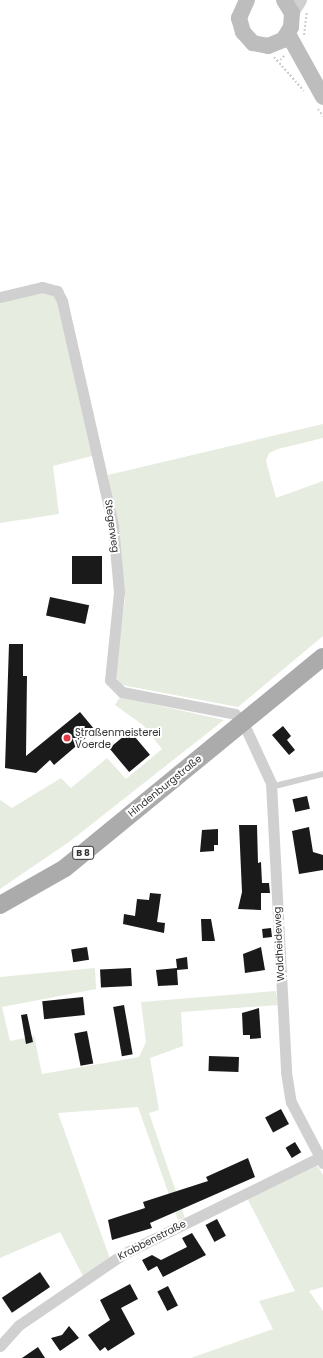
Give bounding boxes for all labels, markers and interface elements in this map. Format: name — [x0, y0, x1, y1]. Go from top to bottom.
street label: Stegerweg — [102, 499, 122, 553]
place label: Straßenmeisterei Voerde — [75, 726, 161, 750]
marker: Straßenmeisterei Voerde — [62, 733, 72, 743]
street label: Hindenburgstraße — [126, 753, 204, 819]
road number: B 8 — [72, 846, 94, 860]
street label: Waldheideweg — [271, 906, 287, 982]
street label: Krabbenstraße — [116, 1218, 188, 1262]

